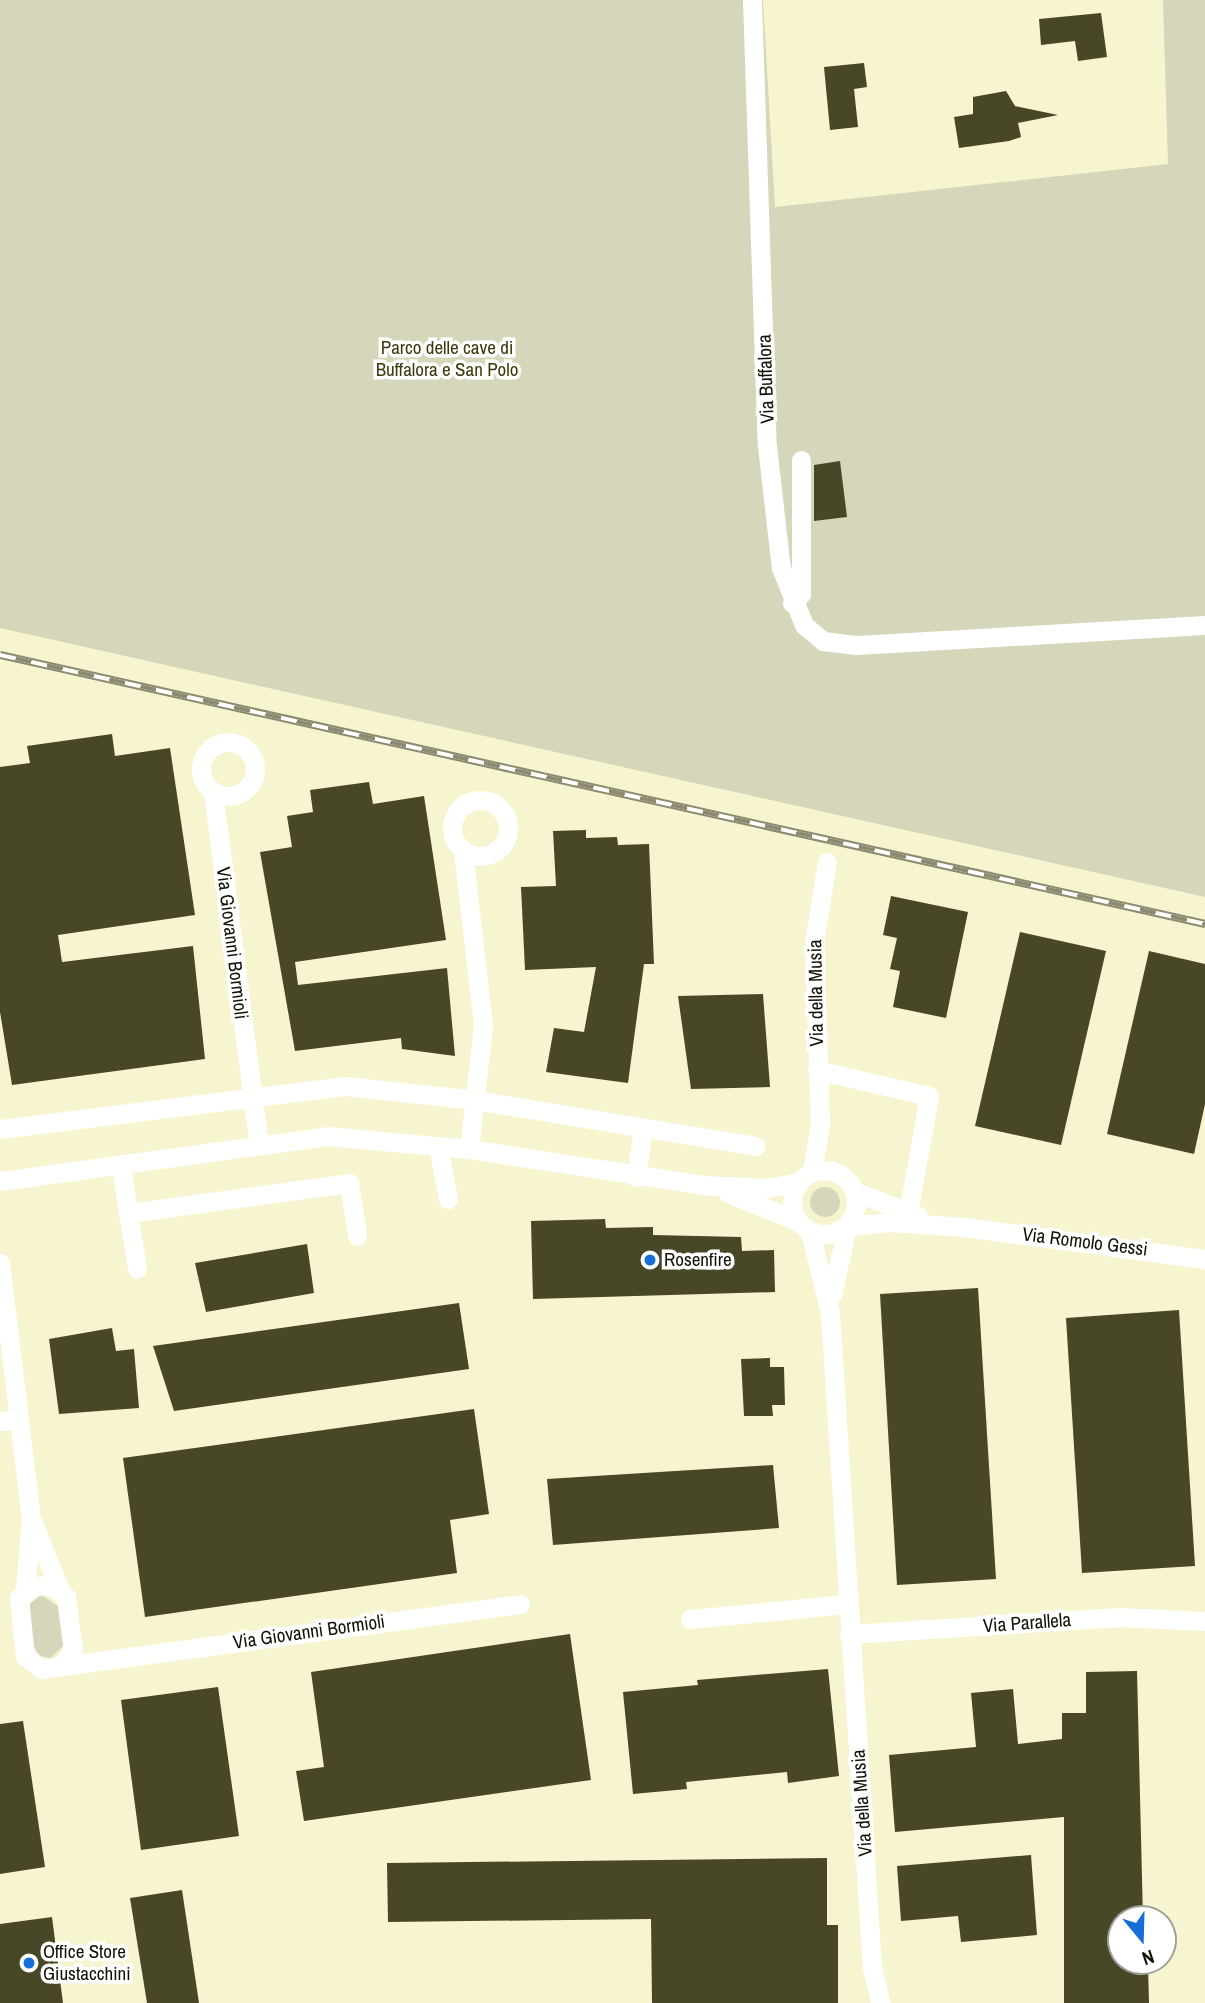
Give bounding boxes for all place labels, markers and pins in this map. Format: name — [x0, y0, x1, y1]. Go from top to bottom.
place label: Rosenfire — [664, 1249, 732, 1271]
marker: Rosenfire — [642, 1252, 658, 1268]
place label: Office Store Giustacchini — [43, 1941, 130, 1985]
marker: Office Store Giustacchini — [21, 1955, 37, 1971]

